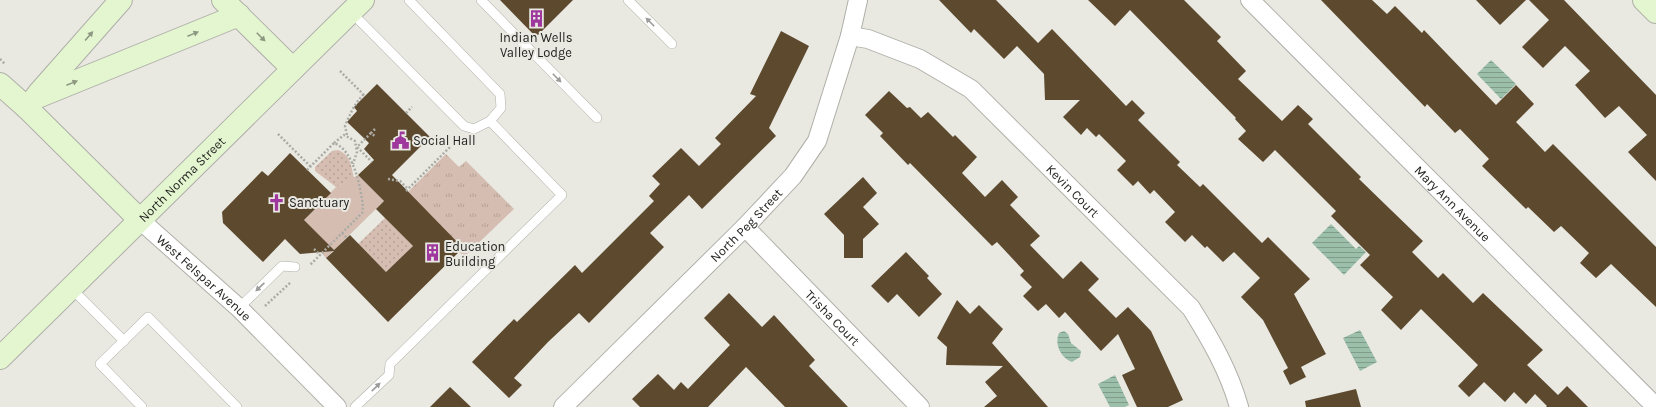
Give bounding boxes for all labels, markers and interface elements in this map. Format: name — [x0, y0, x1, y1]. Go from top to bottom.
building icon: Indian Wells Valley Lodge — [526, 8, 546, 28]
one-way arrow — [645, 17, 655, 27]
one-way arrow — [85, 30, 94, 41]
place label: Indian Wells Valley Lodge — [499, 30, 573, 60]
one-way arrow — [188, 31, 199, 37]
one-way arrow — [256, 32, 266, 42]
one-way arrow — [552, 73, 562, 83]
one-way arrow — [67, 79, 79, 85]
public building icon: Social Hall — [390, 130, 410, 150]
street label: North Norma Street — [135, 133, 228, 225]
place label: Social Hall — [413, 133, 476, 148]
street label: Kevin Court — [1043, 161, 1103, 220]
street label: Mary Ann Avenue — [1412, 162, 1494, 245]
street label: North Peg Street — [707, 185, 785, 265]
church icon: Sanctuary — [266, 192, 286, 212]
place label: Sanctuary — [289, 195, 349, 210]
street label: West Felspar Avenue — [154, 231, 255, 324]
place label: Education Building — [445, 239, 505, 269]
building icon: Education Building — [422, 243, 442, 263]
one-way arrow — [255, 282, 265, 292]
street label: Trisha Court — [802, 286, 863, 348]
one-way arrow — [371, 382, 381, 392]

